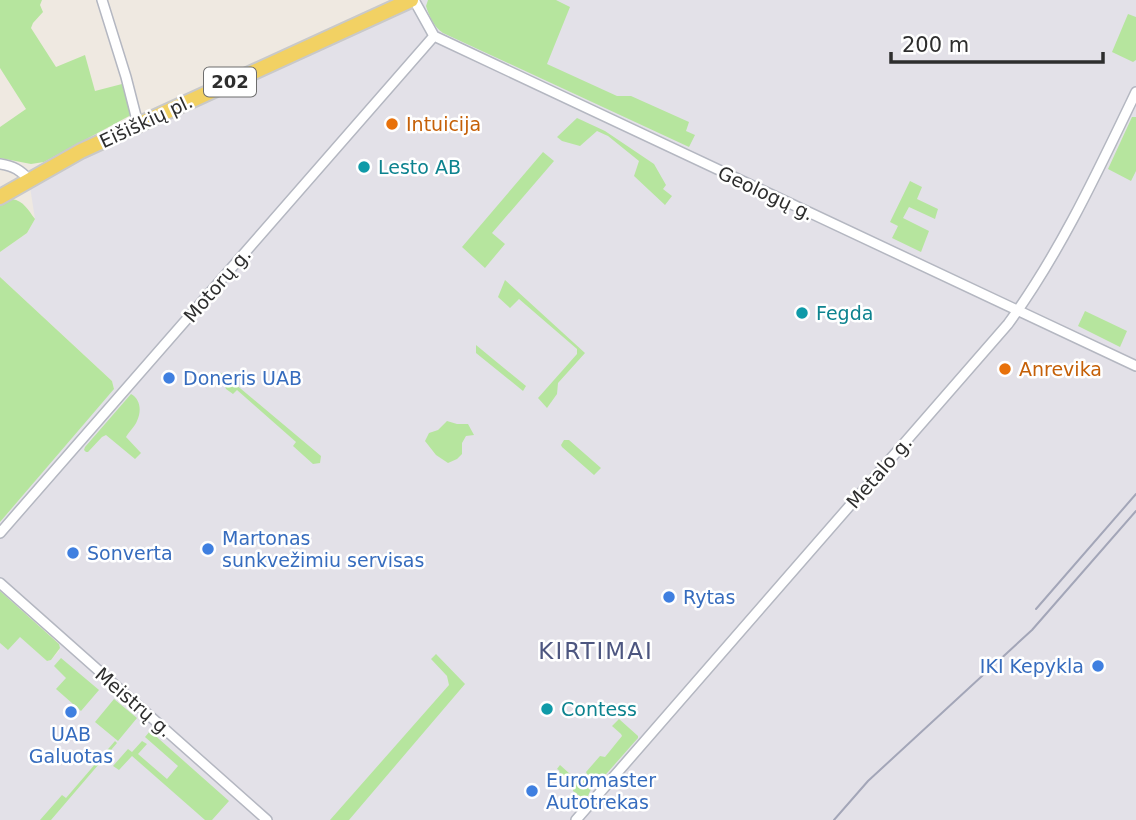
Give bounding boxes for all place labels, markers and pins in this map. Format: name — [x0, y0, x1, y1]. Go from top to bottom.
place label: Intuicija — [406, 113, 481, 135]
marker: Intuicija — [384, 116, 400, 132]
place label: Lesto AB — [378, 156, 461, 178]
marker: Lesto AB — [356, 159, 372, 175]
place label: Fegda — [816, 302, 873, 324]
marker: Fegda — [794, 305, 810, 321]
place label: Anrevika — [1019, 358, 1102, 380]
marker: Anrevika — [997, 361, 1013, 377]
place label: Doneris UAB — [183, 367, 302, 389]
marker: Doneris UAB — [161, 370, 177, 386]
place label: Martonas sunkvežimiu servisas — [222, 527, 424, 571]
marker: Martonas sunkvežimiu servisas — [200, 541, 216, 557]
place label: Sonverta — [87, 542, 173, 564]
marker: Sonverta — [65, 545, 81, 561]
place label: Rytas — [683, 586, 735, 608]
marker: Rytas — [661, 589, 677, 605]
place label: IKI Kepykla — [980, 655, 1084, 677]
marker: IKI Kepykla — [1090, 658, 1106, 674]
place label: Contess — [561, 698, 637, 720]
marker: Contess — [539, 701, 555, 717]
marker: UAB Galuotas — [63, 704, 79, 720]
place label: UAB Galuotas — [29, 723, 113, 767]
place label: Euromaster Autotrekas — [546, 769, 656, 813]
marker: Euromaster Autotrekas — [524, 783, 540, 799]

